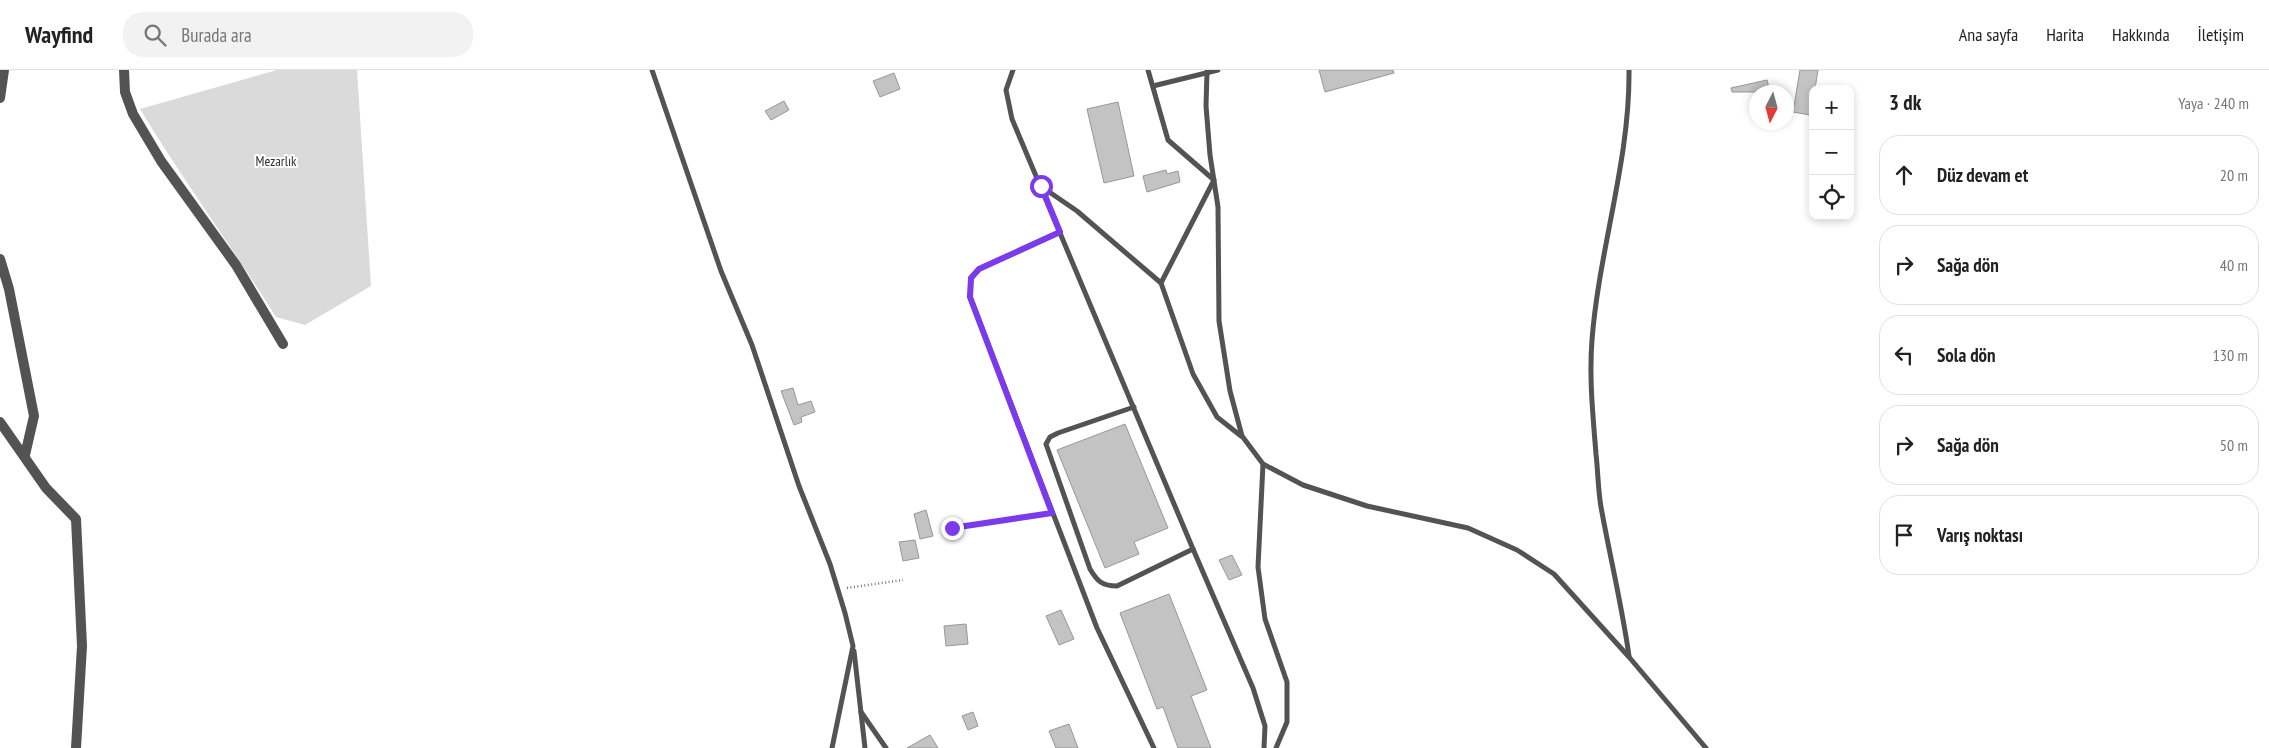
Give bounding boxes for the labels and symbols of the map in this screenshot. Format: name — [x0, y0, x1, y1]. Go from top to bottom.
north arrow — [1749, 85, 1794, 130]
park label: Mezarlık — [256, 152, 297, 170]
route start — [1030, 175, 1053, 198]
route end — [941, 517, 964, 540]

